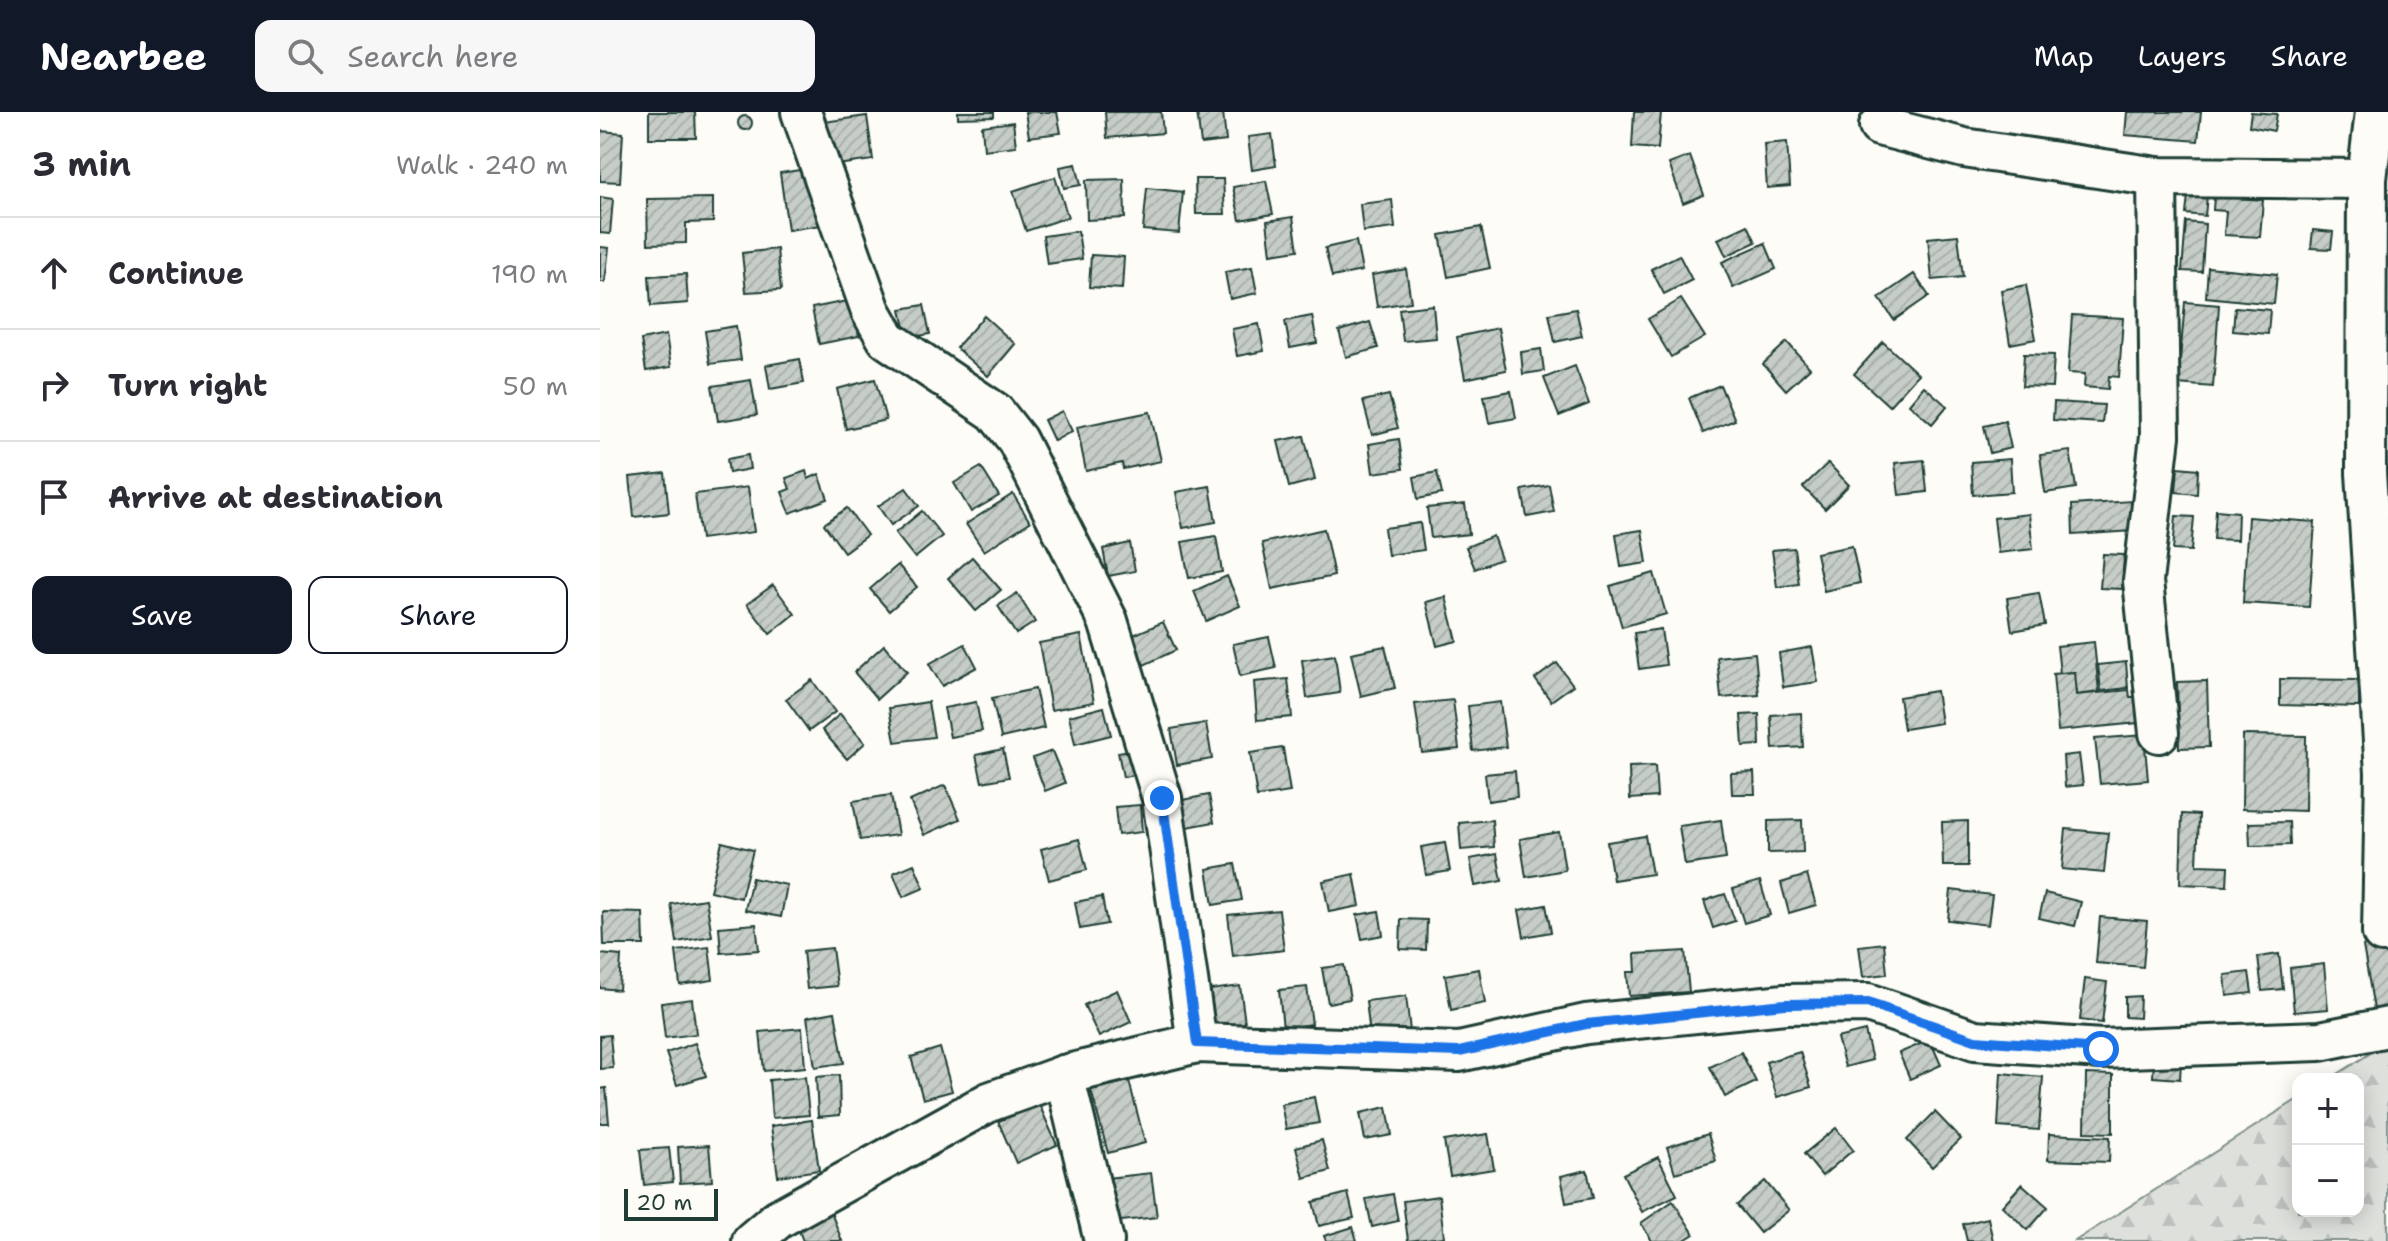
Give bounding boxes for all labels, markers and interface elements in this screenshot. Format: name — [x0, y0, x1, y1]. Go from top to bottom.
search box — [255, 20, 815, 92]
text: Nearbee — [40, 31, 207, 82]
icon: search — [283, 34, 327, 78]
text: Search here — [347, 36, 519, 77]
text: Map — [2034, 37, 2094, 75]
text: Layers — [2138, 37, 2227, 75]
text: Share — [2271, 37, 2348, 75]
text: 3 min — [32, 141, 131, 187]
text: Walk · 240 m — [396, 147, 568, 182]
icon: ahead — [32, 251, 76, 295]
text: Continue — [108, 253, 244, 294]
text: 190 m — [491, 256, 568, 291]
icon: right — [32, 363, 76, 407]
text: Turn right — [108, 365, 267, 406]
text: 50 m — [503, 368, 568, 403]
icon: arrive — [32, 475, 76, 519]
text: Arrive at destination — [108, 477, 443, 518]
button: Save — [32, 576, 292, 654]
button: Share — [308, 576, 568, 654]
route end — [1144, 780, 1180, 816]
route start — [2083, 1031, 2119, 1067]
map controls — [2292, 1073, 2364, 1217]
button: + — [2292, 1073, 2364, 1145]
button: − — [2292, 1145, 2364, 1217]
scale bar — [624, 1185, 718, 1221]
text: 20 m — [636, 1188, 693, 1217]

